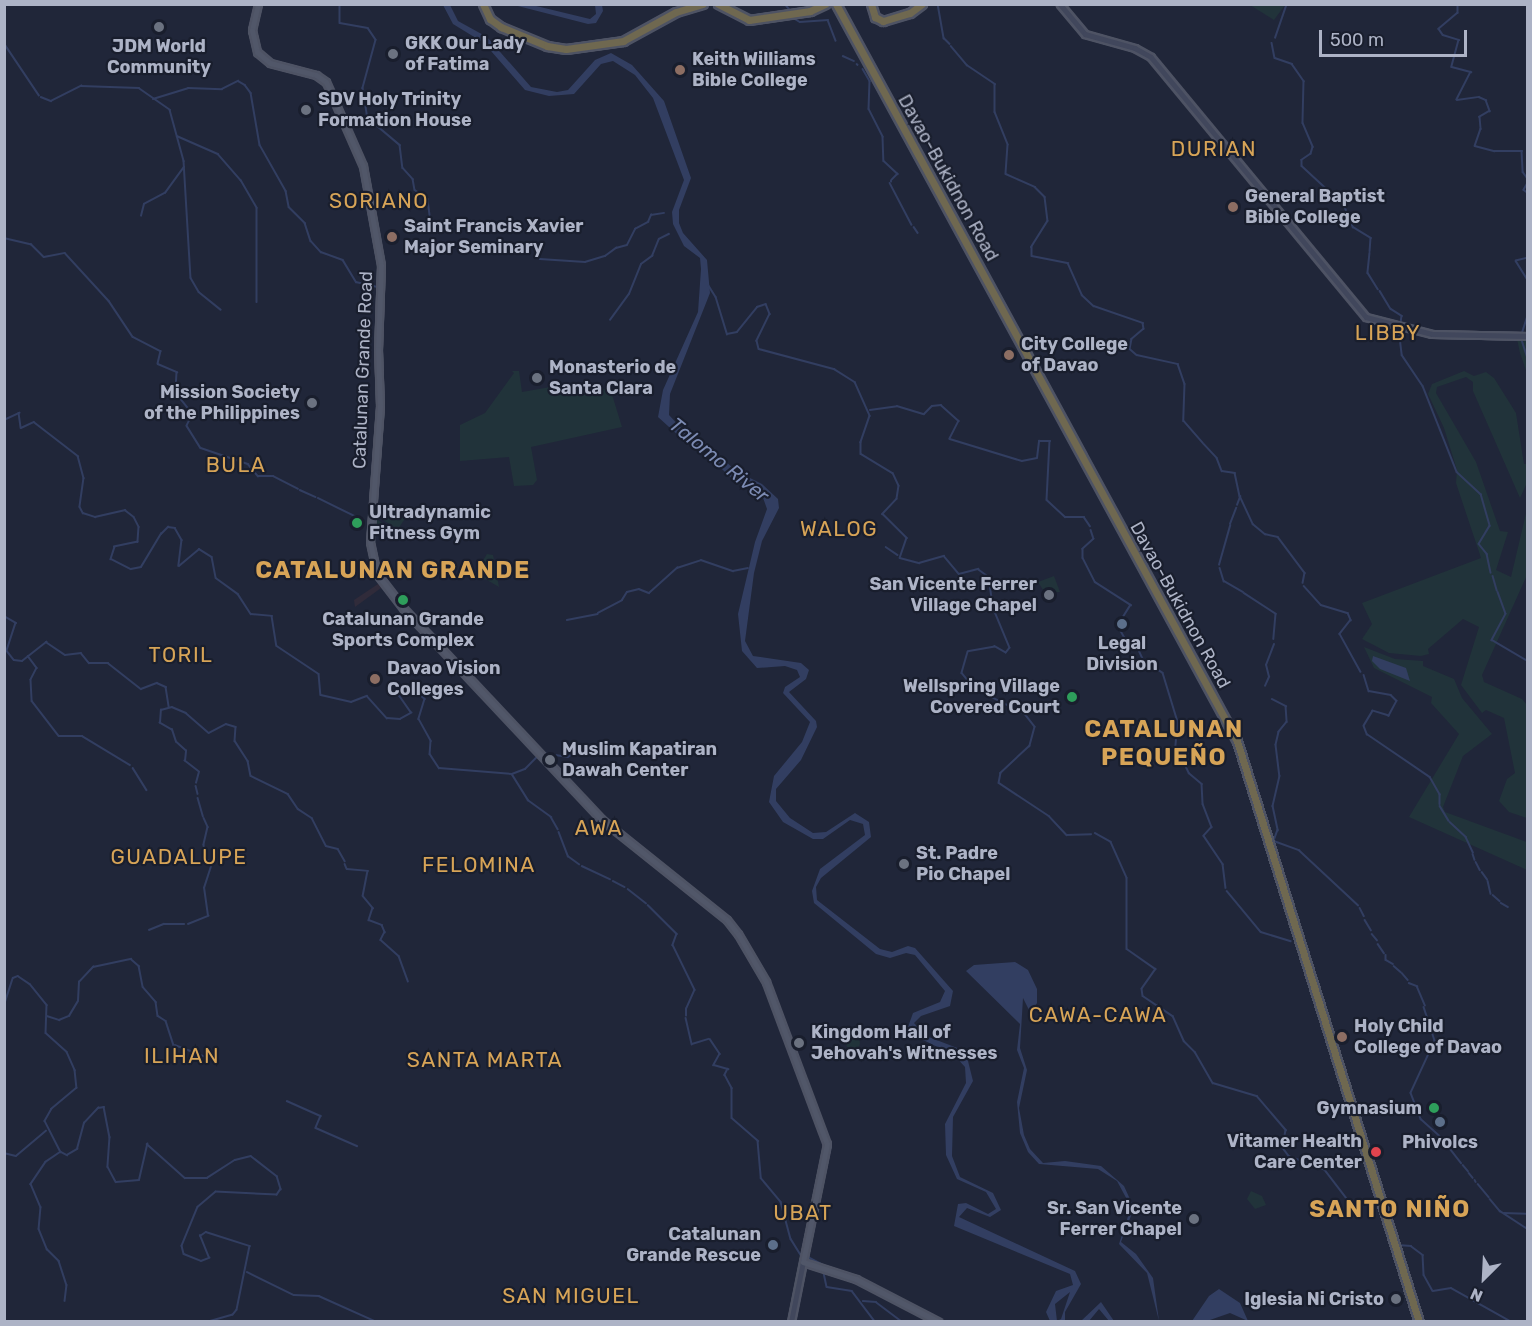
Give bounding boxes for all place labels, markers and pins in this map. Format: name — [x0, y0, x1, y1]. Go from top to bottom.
marker: JDM World Community — [152, 20, 166, 34]
place label: GKK Our Lady of Fatima — [405, 33, 525, 76]
place label: JDM World Community — [107, 36, 211, 78]
marker: GKK Our Lady of Fatima — [386, 47, 400, 61]
place label: Keith Williams Bible College — [692, 49, 816, 92]
marker: Keith Williams Bible College — [673, 63, 687, 77]
place label: SDV Holy Trinity Formation House — [318, 89, 472, 132]
marker: SDV Holy Trinity Formation House — [299, 103, 313, 117]
place label: General Baptist Bible College — [1245, 186, 1385, 228]
marker: General Baptist Bible College — [1226, 200, 1240, 214]
place label: Saint Francis Xavier Major Seminary — [404, 216, 584, 258]
marker: Saint Francis Xavier Major Seminary — [385, 230, 399, 244]
place label: City College of Davao — [1021, 334, 1128, 376]
marker: City College of Davao — [1002, 348, 1016, 362]
place label: Monasterio de Santa Clara — [549, 357, 676, 400]
marker: Monasterio de Santa Clara — [530, 371, 544, 385]
place label: Mission Society of the Philippines — [143, 382, 300, 424]
marker: Mission Society of the Philippines — [305, 396, 319, 410]
place label: Ultradynamic Fitness Gym — [369, 502, 491, 544]
marker: Ultradynamic Fitness Gym — [350, 516, 364, 530]
place label: San Vicente Ferrer Village Chapel — [869, 574, 1037, 616]
marker: San Vicente Ferrer Village Chapel — [1042, 588, 1056, 602]
marker: Catalunan Grande Sports Complex — [396, 593, 410, 607]
place label: Catalunan Grande Sports Complex — [322, 609, 484, 652]
marker: Legal Division — [1115, 617, 1129, 631]
place label: Legal Division — [1086, 633, 1158, 676]
place label: Davao Vision Colleges — [387, 658, 501, 700]
marker: Davao Vision Colleges — [368, 672, 382, 686]
place label: Wellspring Village Covered Court — [902, 676, 1060, 718]
marker: Wellspring Village Covered Court — [1065, 690, 1079, 704]
place label: Muslim Kapatiran Dawah Center — [562, 739, 717, 782]
marker: Muslim Kapatiran Dawah Center — [543, 753, 557, 767]
place label: St. Padre Pio Chapel — [916, 843, 1010, 886]
marker: St. Padre Pio Chapel — [897, 857, 911, 871]
place label: Holy Child College of Davao — [1354, 1016, 1502, 1058]
place label: Kingdom Hall of Jehovah's Witnesses — [811, 1022, 997, 1064]
marker: Holy Child College of Davao — [1335, 1030, 1349, 1044]
marker: Kingdom Hall of Jehovah's Witnesses — [792, 1036, 806, 1050]
place label: Gymnasium — [1316, 1097, 1422, 1119]
marker: Gymnasium — [1427, 1101, 1441, 1115]
marker: Phivolcs — [1433, 1115, 1447, 1129]
place label: Vitamer Health Care Center — [1226, 1131, 1362, 1174]
place label: Phivolcs — [1402, 1131, 1478, 1153]
marker: Vitamer Health Care Center — [1367, 1143, 1385, 1161]
place label: Sr. San Vicente Ferrer Chapel — [1047, 1198, 1182, 1240]
marker: Sr. San Vicente Ferrer Chapel — [1187, 1212, 1201, 1226]
place label: Catalunan Grande Rescue — [626, 1224, 761, 1266]
marker: Catalunan Grande Rescue — [766, 1238, 780, 1252]
place label: Iglesia Ni Cristo — [1244, 1288, 1384, 1310]
marker: Iglesia Ni Cristo — [1389, 1292, 1403, 1306]

